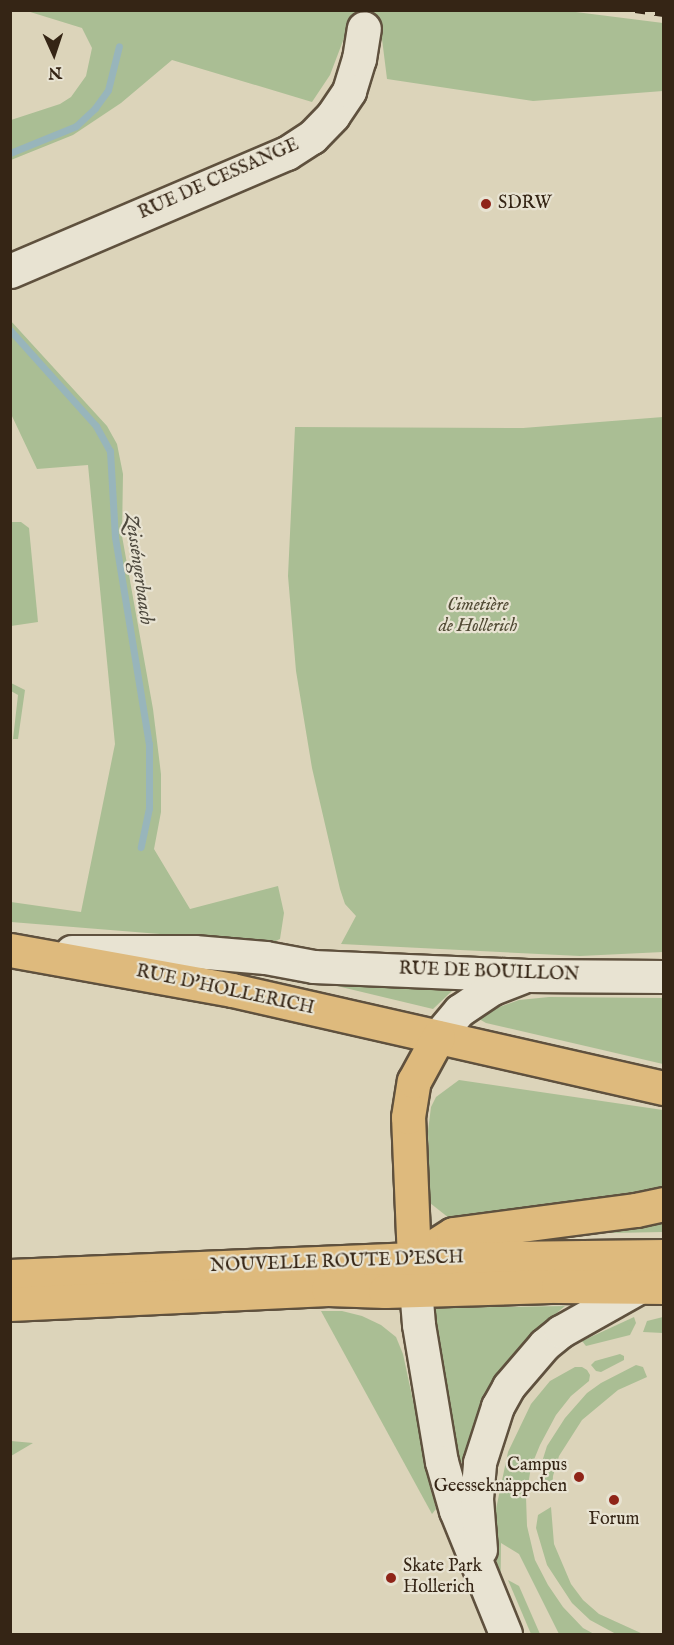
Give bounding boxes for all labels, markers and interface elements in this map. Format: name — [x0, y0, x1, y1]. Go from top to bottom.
north arrow — [24, 24, 84, 84]
text: N — [48, 62, 62, 82]
street label: RUE DE CESSANGE — [135, 135, 303, 225]
place label: SDRW — [498, 193, 552, 215]
marker: SDRW — [479, 197, 493, 211]
water label: Zeisséngerbaach — [119, 512, 159, 626]
park label: Cimetière de Hollerich — [439, 596, 517, 638]
street label: RUE DE BOUILLON — [398, 959, 580, 987]
street label: RUE D'HOLLERICH — [134, 962, 316, 1020]
street label: NOUVELLE ROUTE D'ESCH — [210, 1248, 464, 1278]
place label: Campus Geesseknäppchen — [434, 1456, 567, 1498]
marker: Campus Geesseknäppchen — [572, 1470, 586, 1484]
marker: Forum — [607, 1493, 621, 1507]
place label: Forum — [589, 1509, 639, 1531]
place label: Skate Park Hollerich — [403, 1557, 482, 1600]
marker: Skate Park Hollerich — [384, 1571, 398, 1585]

